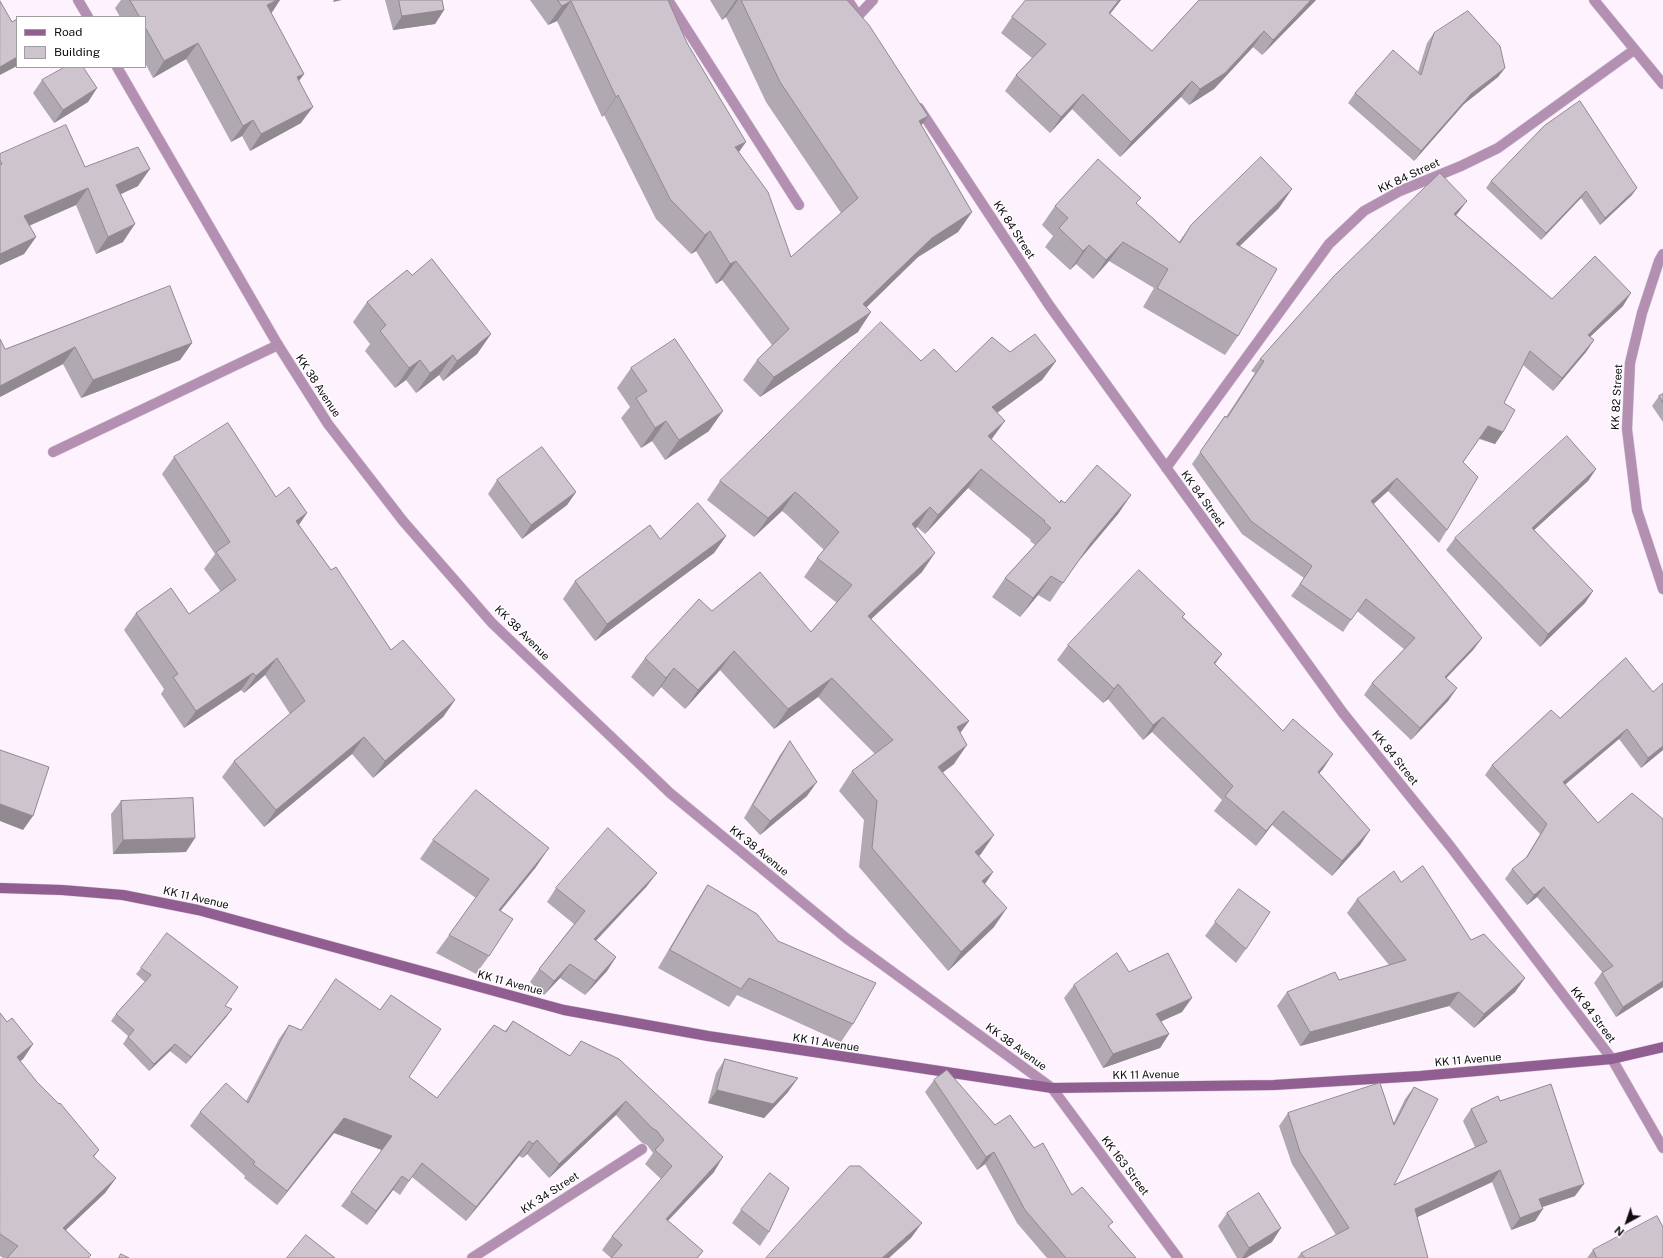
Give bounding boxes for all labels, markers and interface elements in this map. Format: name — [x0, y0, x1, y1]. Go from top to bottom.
legend — [16, 16, 146, 68]
text: Road — [54, 25, 82, 39]
text: Building — [54, 45, 100, 59]
street label: KK 84 Street — [1376, 156, 1442, 196]
street label: KK 84 Street — [990, 199, 1038, 261]
street label: KK 38 Avenue — [293, 352, 343, 420]
street label: KK 82 Street — [1609, 364, 1625, 430]
street label: KK 84 Street — [1178, 468, 1228, 530]
street label: KK 38 Avenue — [492, 603, 552, 663]
street label: KK 84 Street — [1369, 728, 1421, 788]
street label: KK 38 Avenue — [727, 823, 791, 879]
street label: KK 11 Avenue — [162, 884, 230, 912]
street label: KK 11 Avenue — [476, 968, 544, 998]
street label: KK 84 Street — [1568, 984, 1618, 1046]
street label: KK 38 Avenue — [983, 1020, 1049, 1074]
street label: KK 11 Avenue — [792, 1031, 860, 1055]
street label: KK 11 Avenue — [1434, 1051, 1502, 1069]
street label: KK 11 Avenue — [1112, 1068, 1180, 1082]
street label: KK 163 Street — [1098, 1134, 1152, 1198]
street label: KK 34 Street — [519, 1169, 581, 1217]
north arrow — [1607, 1202, 1647, 1242]
text: N — [1612, 1224, 1626, 1239]

